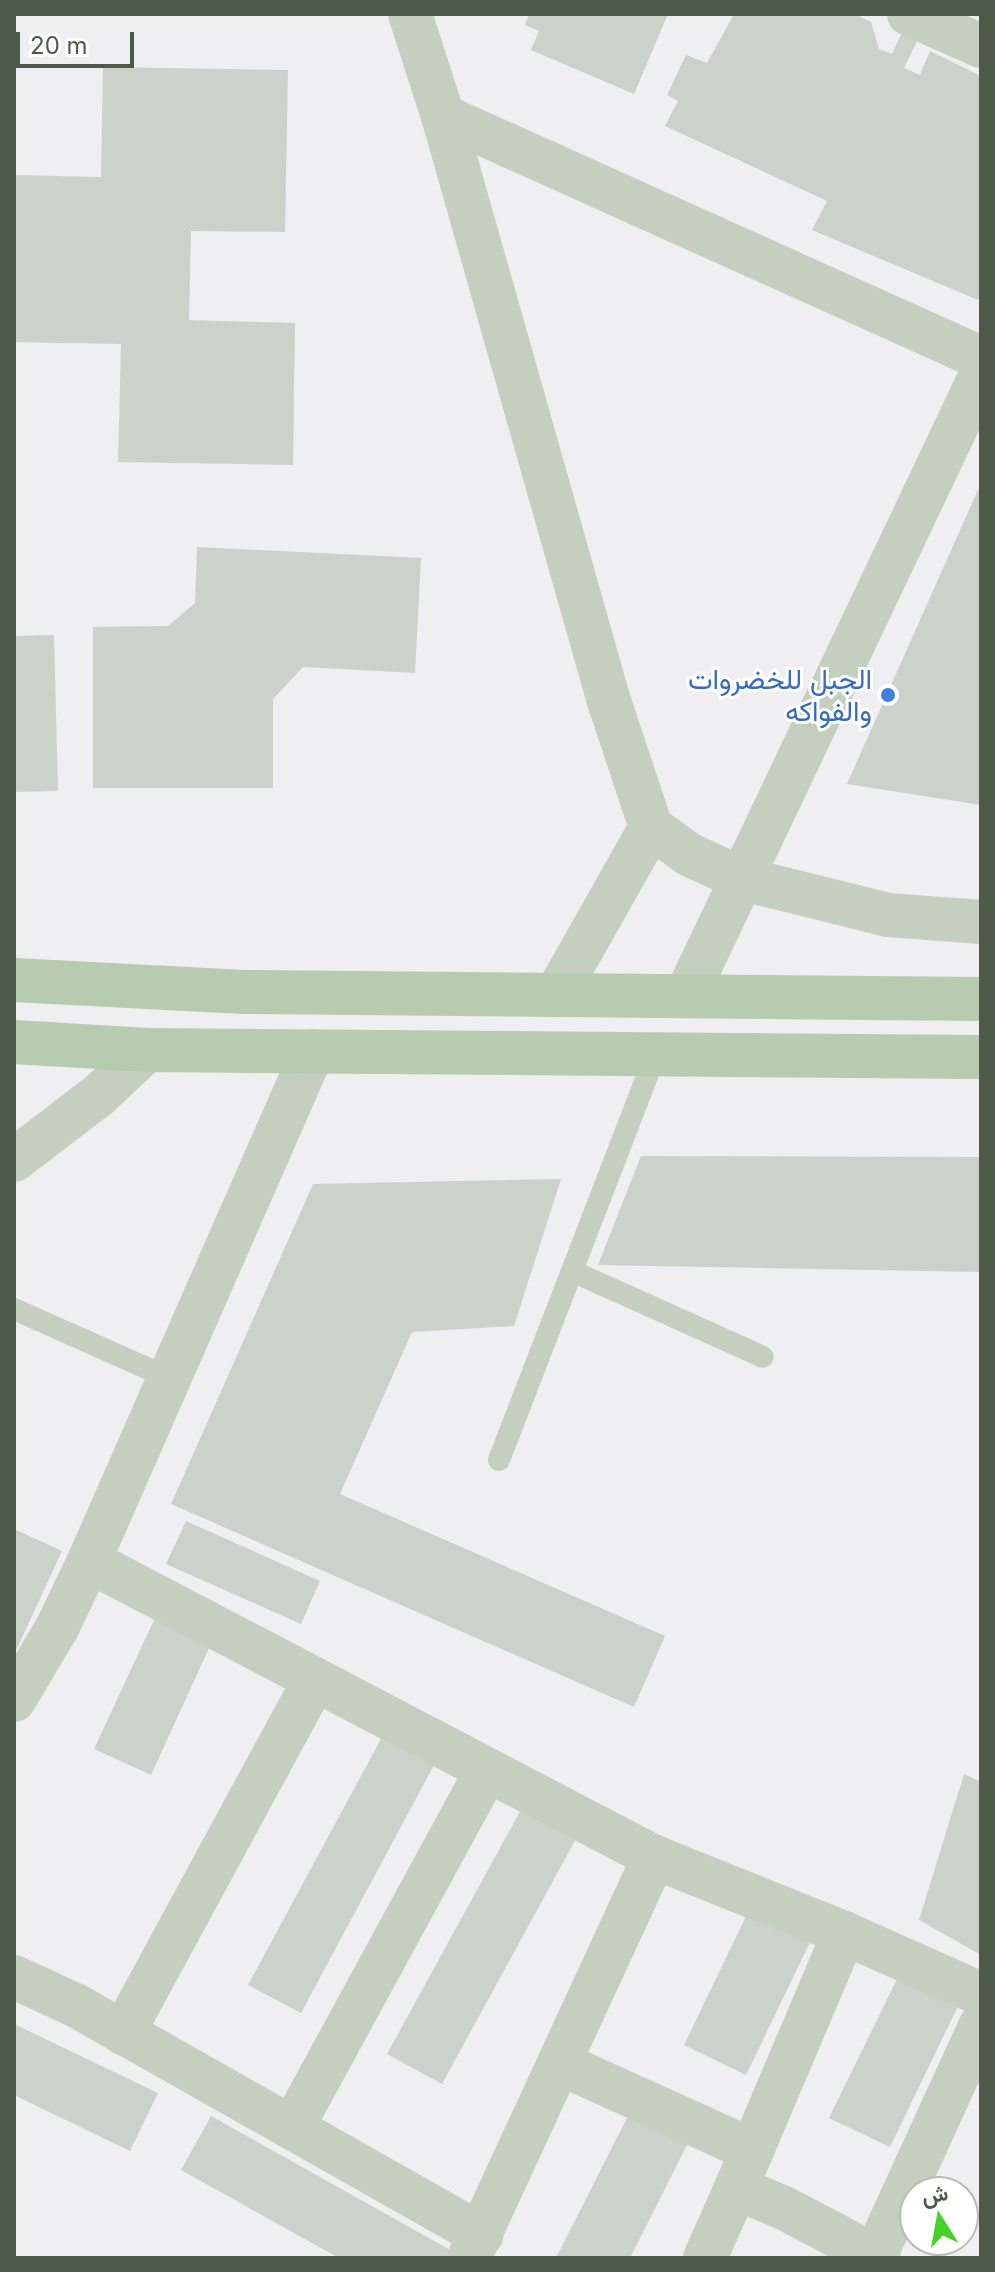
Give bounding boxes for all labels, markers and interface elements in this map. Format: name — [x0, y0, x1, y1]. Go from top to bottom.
scale bar — [20, 16, 138, 66]
text: 20 m — [30, 31, 88, 60]
place label: الجبل للخضروات والفواكه — [688, 662, 872, 728]
marker: الجبل للخضروات والفواكه — [879, 686, 897, 704]
north arrow — [899, 2176, 979, 2256]
text: ش — [919, 2179, 950, 2210]

